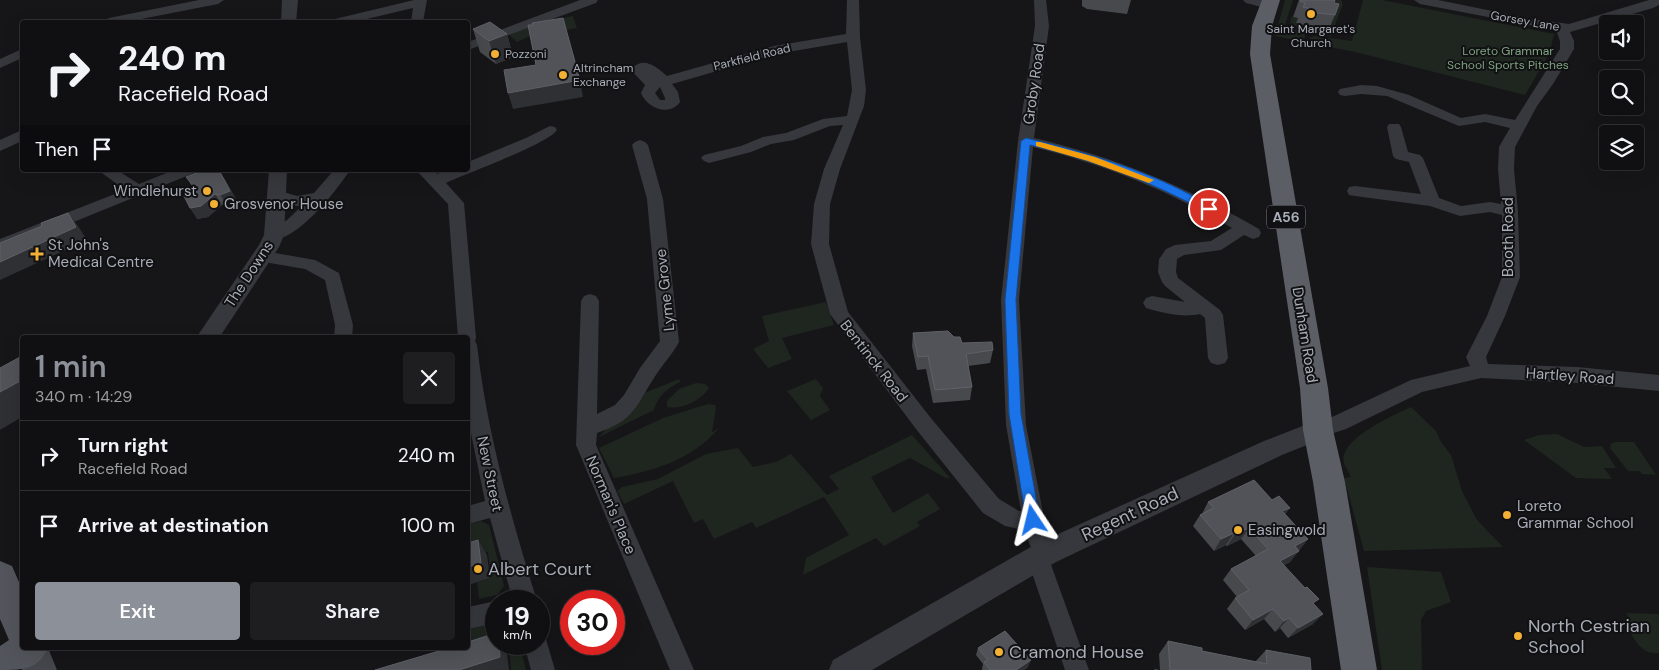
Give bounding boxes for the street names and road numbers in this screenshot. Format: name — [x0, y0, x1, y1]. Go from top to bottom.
street label: Gorsey Lane — [1489, 7, 1561, 35]
street label: Parkfield Road — [712, 40, 792, 74]
street label: Groby Road — [1018, 42, 1050, 126]
street label: Booth Road — [1498, 197, 1518, 277]
road number: A56 — [1267, 206, 1305, 228]
street label: The Downs — [220, 237, 278, 311]
street label: Lyme Grove — [651, 248, 679, 332]
street label: Dunham Road — [1288, 286, 1322, 384]
street label: Bentinck Road — [836, 316, 912, 406]
street label: Hartley Road — [1525, 363, 1615, 389]
street label: New Street — [472, 434, 508, 514]
street label: Norman's Place — [581, 453, 641, 557]
street label: Regent Road — [1078, 481, 1182, 547]

